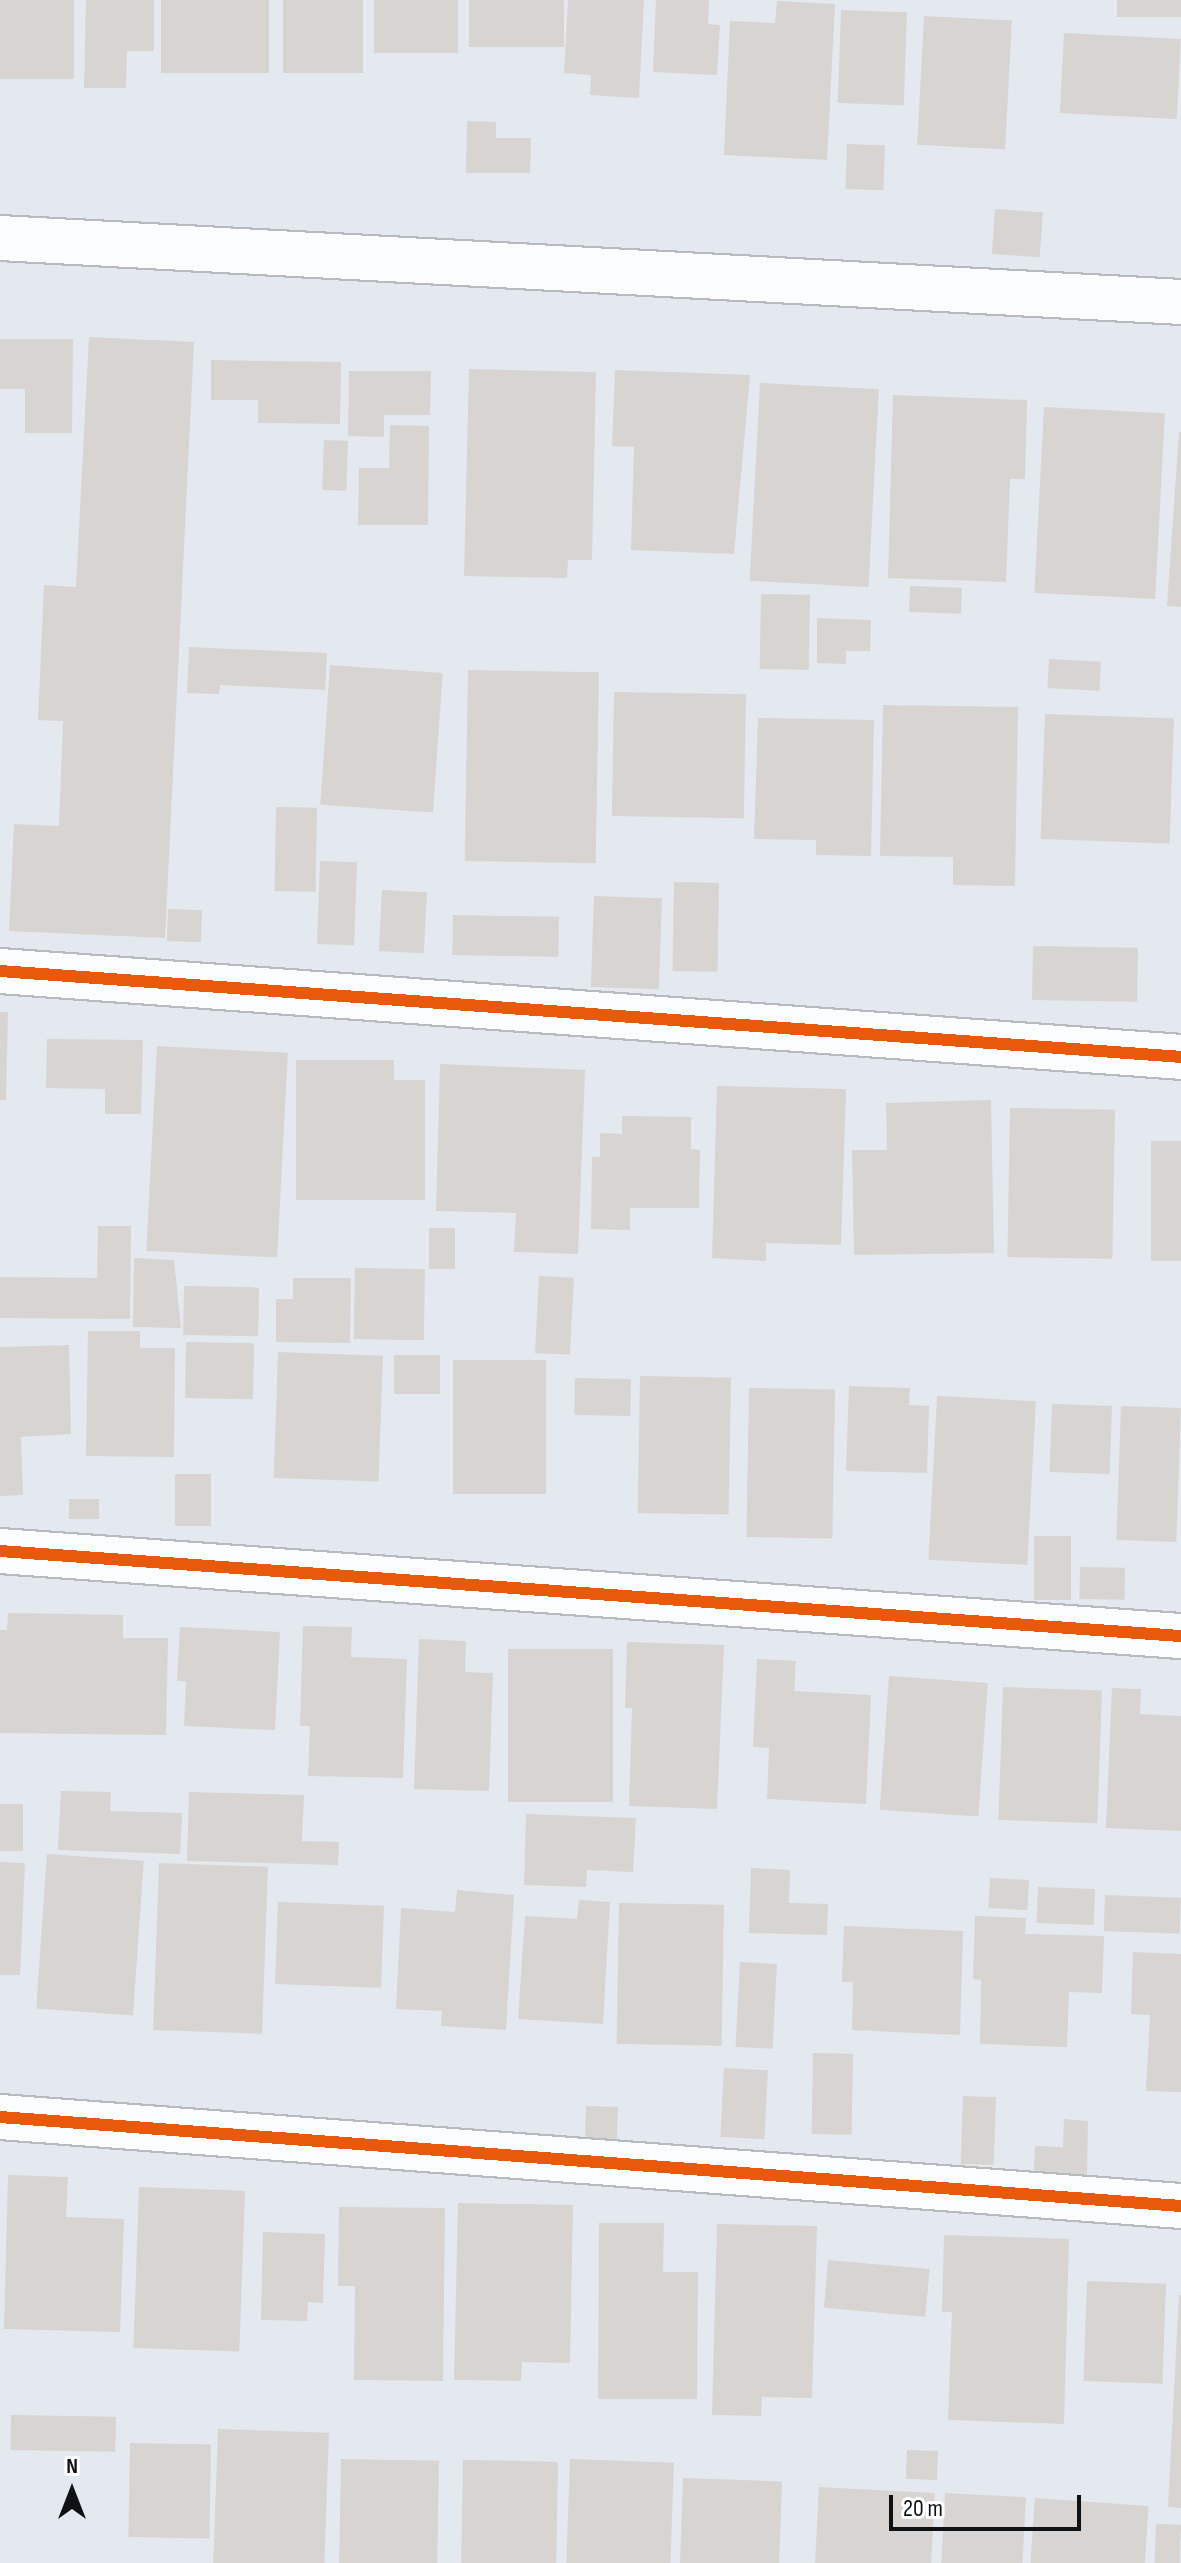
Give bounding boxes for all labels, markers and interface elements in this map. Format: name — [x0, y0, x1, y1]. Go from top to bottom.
north arrow — [32, 2451, 112, 2531]
text: N — [66, 2453, 78, 2480]
scale bar — [893, 2479, 1085, 2529]
text: 20 m — [903, 2494, 943, 2523]

